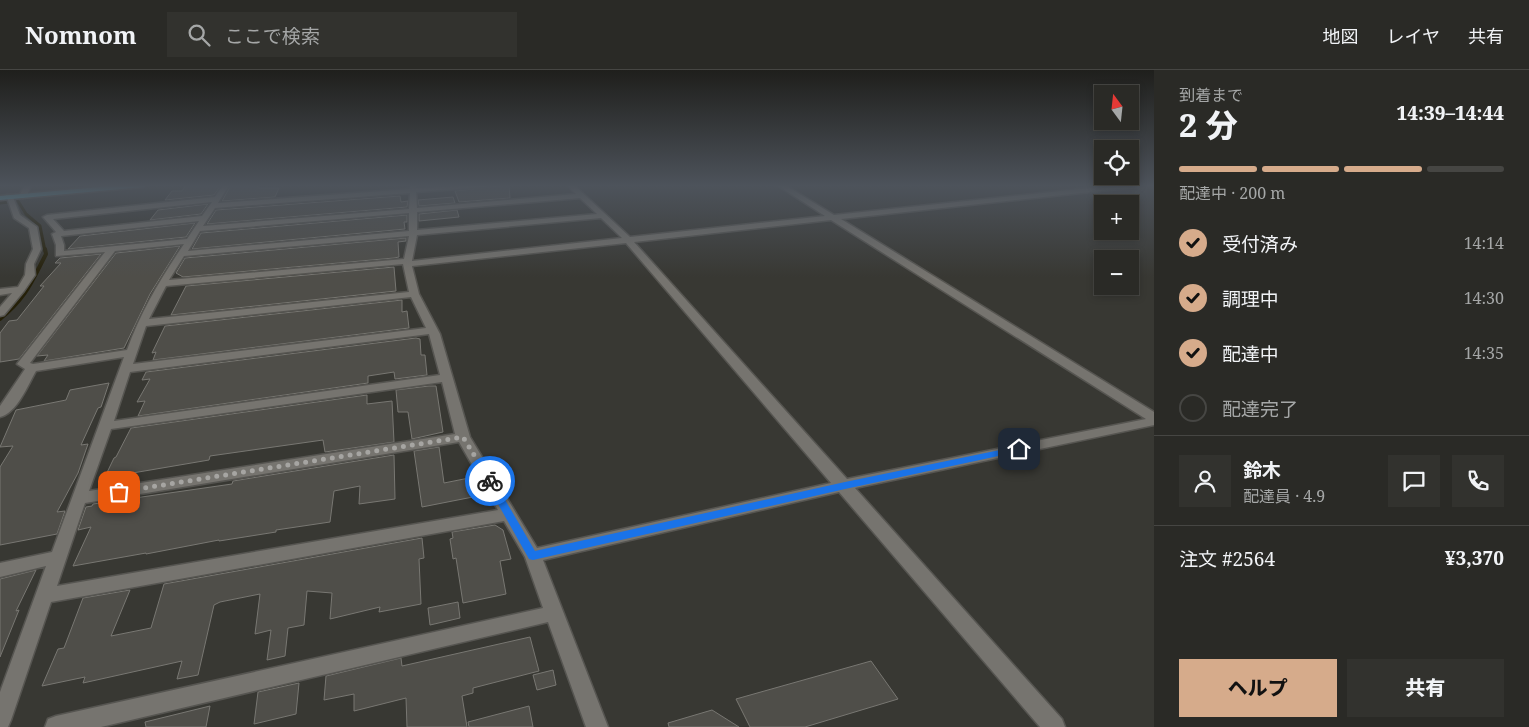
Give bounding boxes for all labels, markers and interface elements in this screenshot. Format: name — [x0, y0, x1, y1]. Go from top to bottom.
search box — [167, 12, 517, 57]
text: Nomnom — [25, 18, 137, 51]
icon: search — [185, 21, 213, 49]
text: ここで検索 — [225, 23, 320, 49]
text: 地図 — [1323, 24, 1359, 48]
text: レイヤ — [1387, 24, 1440, 48]
text: 共有 — [1468, 24, 1504, 48]
text: 到着まで — [1179, 84, 1243, 106]
north arrow — [1094, 85, 1139, 130]
map controls — [1094, 85, 1139, 295]
text: 14:39–14:44 — [1396, 100, 1504, 126]
text: 2 分 — [1179, 103, 1237, 146]
button: locate — [1094, 140, 1139, 185]
text: 配達中 · 200 m — [1179, 182, 1285, 204]
button: + — [1094, 195, 1139, 240]
icon: check — [1179, 229, 1207, 257]
text: 受付済み — [1222, 231, 1298, 257]
text: 14:14 — [1464, 232, 1504, 254]
button: − — [1094, 250, 1139, 295]
icon: check — [1179, 284, 1207, 312]
text: 調理中 — [1222, 286, 1279, 312]
text: 14:30 — [1464, 287, 1504, 309]
icon: check — [1179, 339, 1207, 367]
text: 配達中 — [1222, 341, 1279, 367]
text: 14:35 — [1464, 342, 1504, 364]
text: 配達完了 — [1222, 396, 1298, 422]
pin — [998, 428, 1040, 470]
icon: home — [1005, 435, 1033, 463]
button: person — [1179, 455, 1231, 507]
button: chat — [1388, 455, 1440, 507]
button: phone — [1452, 455, 1504, 507]
courier — [465, 456, 515, 506]
text: 鈴木 — [1243, 457, 1281, 483]
icon: bike — [476, 467, 504, 495]
pin — [98, 471, 140, 513]
icon: bag — [105, 478, 133, 506]
text: 配達員 · 4.9 — [1243, 485, 1325, 507]
text: ¥3,370 — [1445, 545, 1504, 571]
text: 注文 #2564 — [1179, 546, 1275, 572]
button: ヘルプ — [1179, 659, 1337, 717]
button: 共有 — [1347, 659, 1504, 717]

